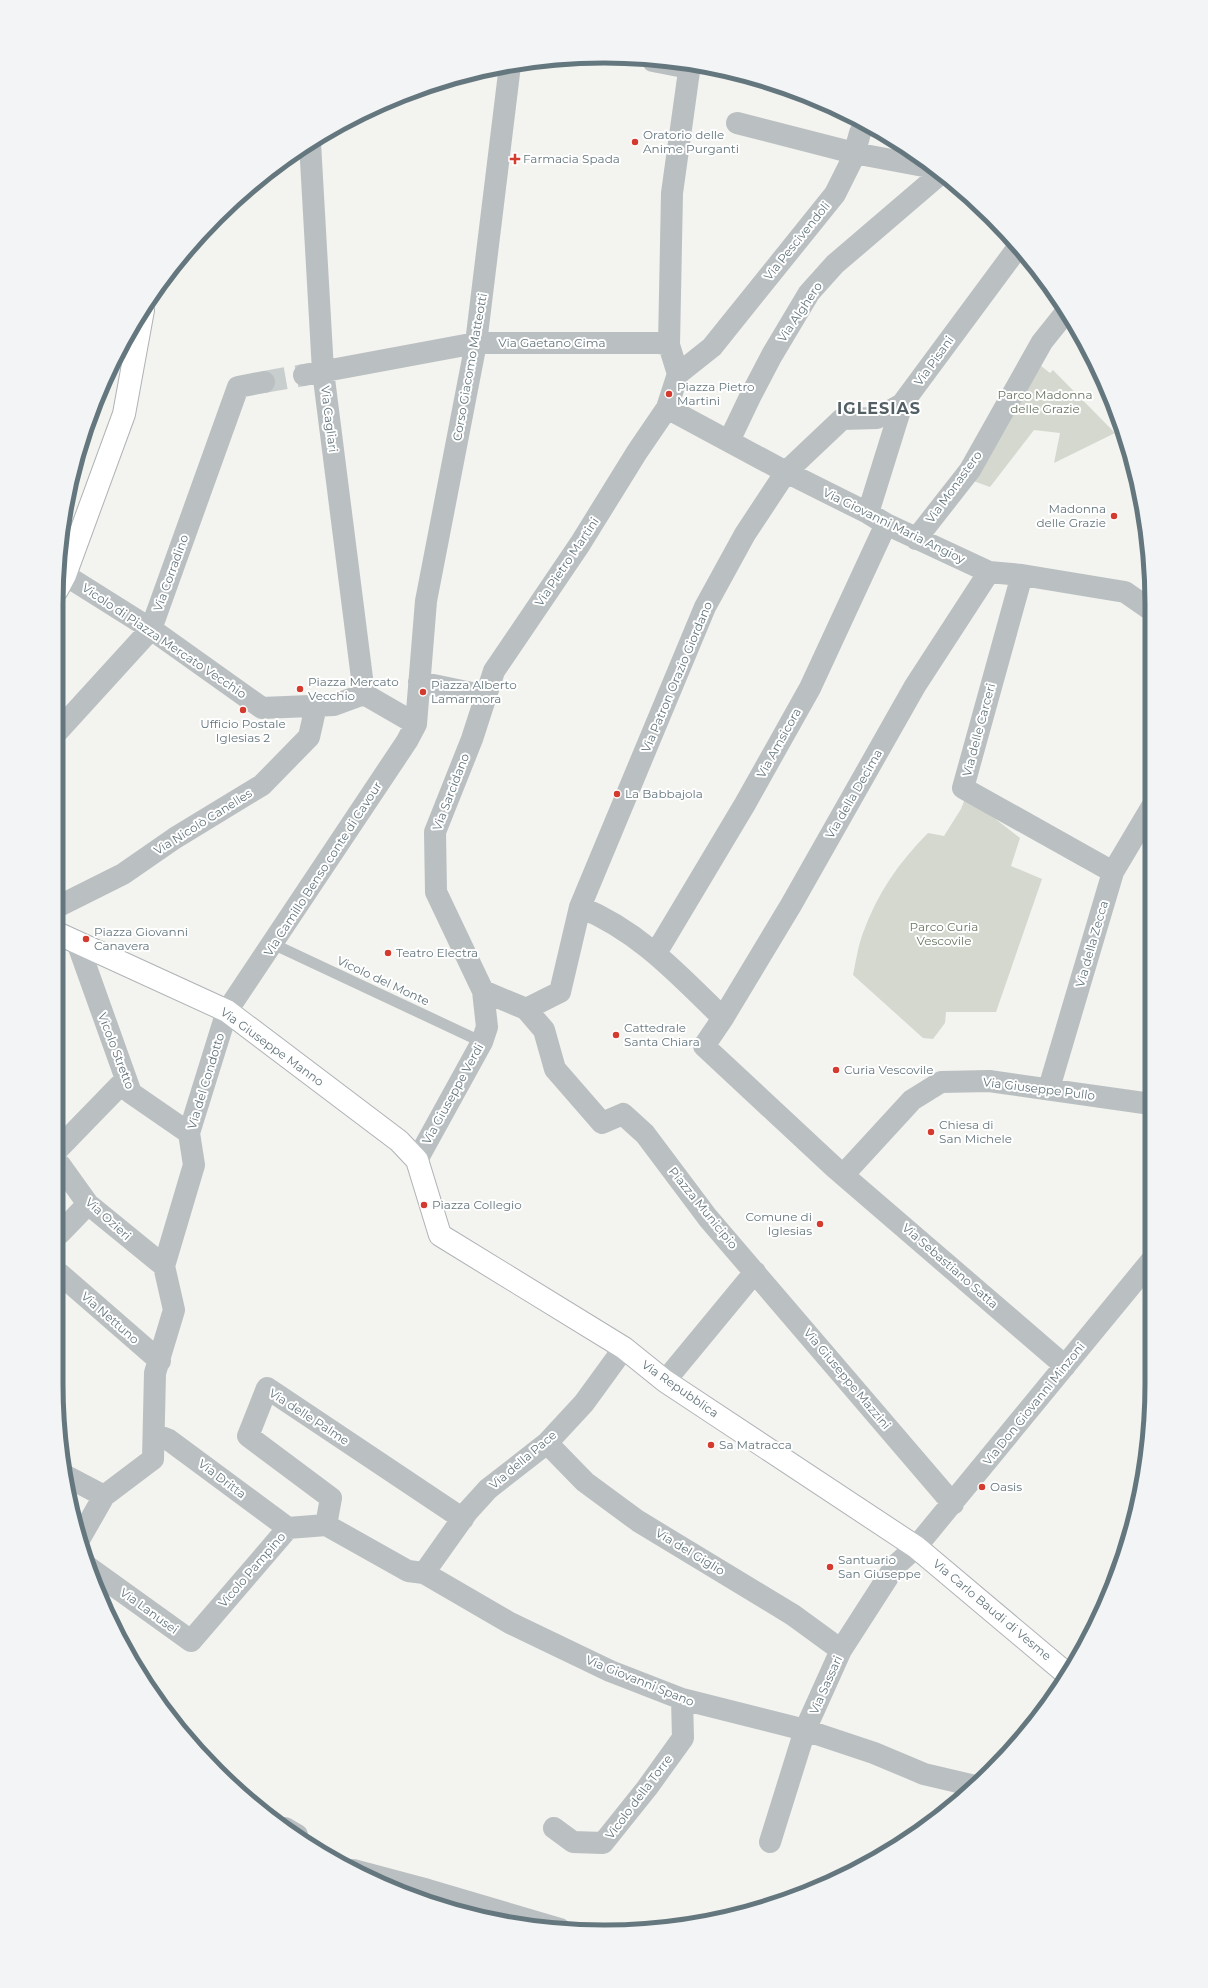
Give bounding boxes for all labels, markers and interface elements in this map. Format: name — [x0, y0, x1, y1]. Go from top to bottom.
place label: Oratorio delle Anime Purganti — [643, 127, 739, 156]
marker: Oratorio delle Anime Purganti — [630, 137, 640, 147]
place label: Farmacia Spada — [523, 151, 620, 166]
marker: Farmacia Spada — [510, 154, 520, 164]
street label: Via Pescivendoli — [760, 198, 833, 283]
street label: Via Alghero — [774, 279, 825, 345]
street label: Corso Giacomo Matteotti — [449, 292, 490, 442]
street label: Via Pisani — [911, 333, 957, 388]
street label: Via Gaetano Cima — [498, 335, 606, 350]
place label: Piazza Pietro Martini — [677, 379, 755, 408]
street label: Via Cagliari — [318, 385, 341, 453]
park label: Parco Madonna delle Grazie — [998, 387, 1093, 416]
marker: Piazza Pietro Martini — [664, 389, 674, 399]
district label: IGLESIAS — [837, 399, 921, 418]
street label: Via Monastero — [922, 448, 985, 526]
street label: Via Giovanni Maria Angioy — [821, 485, 968, 567]
place label: Madonna delle Grazie — [1036, 501, 1106, 530]
marker: Madonna delle Grazie — [1109, 511, 1119, 521]
street label: Via Pietro Martini — [531, 514, 602, 609]
street label: Via Corradino — [150, 532, 191, 613]
street label: Vicolo di Piazza Mercato Vecchio — [79, 580, 249, 701]
street label: Via Patron Orazio Giordano — [638, 599, 715, 755]
place label: Piazza Mercato Vecchio — [308, 674, 399, 703]
place label: Piazza Alberto Lamarmora — [431, 677, 517, 706]
street label: Via delle Carceri — [959, 682, 998, 778]
marker: Piazza Mercato Vecchio — [295, 684, 305, 694]
marker: Piazza Alberto Lamarmora — [418, 687, 428, 697]
marker: Ufficio Postale Iglesias 2 — [238, 705, 248, 715]
street label: Via Amsicora — [753, 705, 804, 780]
place label: Ufficio Postale Iglesias 2 — [200, 716, 286, 745]
street label: Via della Decima — [822, 746, 885, 841]
street label: Via Sarcidano — [429, 751, 472, 833]
street label: Via Camillo Benso conte di Cavour — [260, 778, 385, 959]
street label: Via Nicolò Canelles — [151, 785, 255, 858]
place label: La Babbajola — [625, 786, 703, 801]
marker: La Babbajola — [612, 789, 622, 799]
street label: Via della Zecca — [1072, 899, 1111, 989]
park label: Parco Curia Vescovile — [910, 919, 978, 948]
place label: Piazza Giovanni Canavera — [94, 924, 188, 953]
marker: Piazza Giovanni Canavera — [81, 934, 91, 944]
place label: Teatro Electra — [396, 945, 478, 960]
marker: Teatro Electra — [383, 948, 393, 958]
street label: Vicolo del Monte — [335, 953, 432, 1009]
street label: Via Giuseppe Manno — [218, 1004, 327, 1089]
street label: Vicolo Stretto — [95, 1011, 138, 1091]
place label: Cattedrale Santa Chiara — [624, 1020, 700, 1049]
marker: Cattedrale Santa Chiara — [611, 1030, 621, 1040]
street label: Via del Condotto — [184, 1031, 227, 1131]
street label: Via Giuseppe Verdi — [419, 1041, 487, 1147]
place label: Curia Vescovile — [844, 1062, 934, 1077]
marker: Curia Vescovile — [831, 1065, 841, 1075]
street label: Via Giuseppe Pullo — [982, 1074, 1096, 1103]
place label: Chiesa di San Michele — [939, 1117, 1012, 1146]
marker: Chiesa di San Michele — [926, 1127, 936, 1137]
street label: Piazza Municipio — [666, 1164, 741, 1252]
street label: Via Ozieri — [82, 1194, 134, 1243]
place label: Piazza Collegio — [432, 1197, 522, 1212]
marker: Piazza Collegio — [419, 1200, 429, 1210]
place label: Comune di Iglesias — [746, 1209, 812, 1238]
marker: Comune di Iglesias — [815, 1219, 825, 1229]
street label: Via Sebastiano Satta — [899, 1220, 1001, 1311]
street label: Via Nettuno — [78, 1288, 142, 1347]
street label: Via Giuseppe Mazzini — [801, 1325, 894, 1432]
street label: Via Don Giovanni Minzoni — [979, 1339, 1088, 1468]
street label: Via Repubblica — [639, 1357, 722, 1421]
street label: Via delle Palme — [266, 1385, 352, 1448]
street label: Via della Pace — [486, 1427, 559, 1492]
place label: Sa Matracca — [719, 1437, 792, 1452]
marker: Sa Matracca — [706, 1440, 716, 1450]
street label: Via Dritta — [196, 1456, 249, 1501]
place label: Oasis — [990, 1479, 1022, 1494]
marker: Oasis — [977, 1482, 987, 1492]
street label: Via del Giglio — [653, 1525, 728, 1578]
street label: Vicolo Pampino — [215, 1529, 288, 1610]
place label: Santuario San Giuseppe — [838, 1552, 921, 1581]
street label: Via Carlo Baudi di Vesme — [930, 1556, 1054, 1663]
marker: Santuario San Giuseppe — [825, 1562, 835, 1572]
street label: Via Lanusei — [117, 1584, 181, 1637]
street label: Via Giovanni Spano — [584, 1652, 697, 1709]
street label: Via Sassari — [806, 1653, 845, 1717]
street label: Vicolo della Torre — [602, 1751, 675, 1842]

